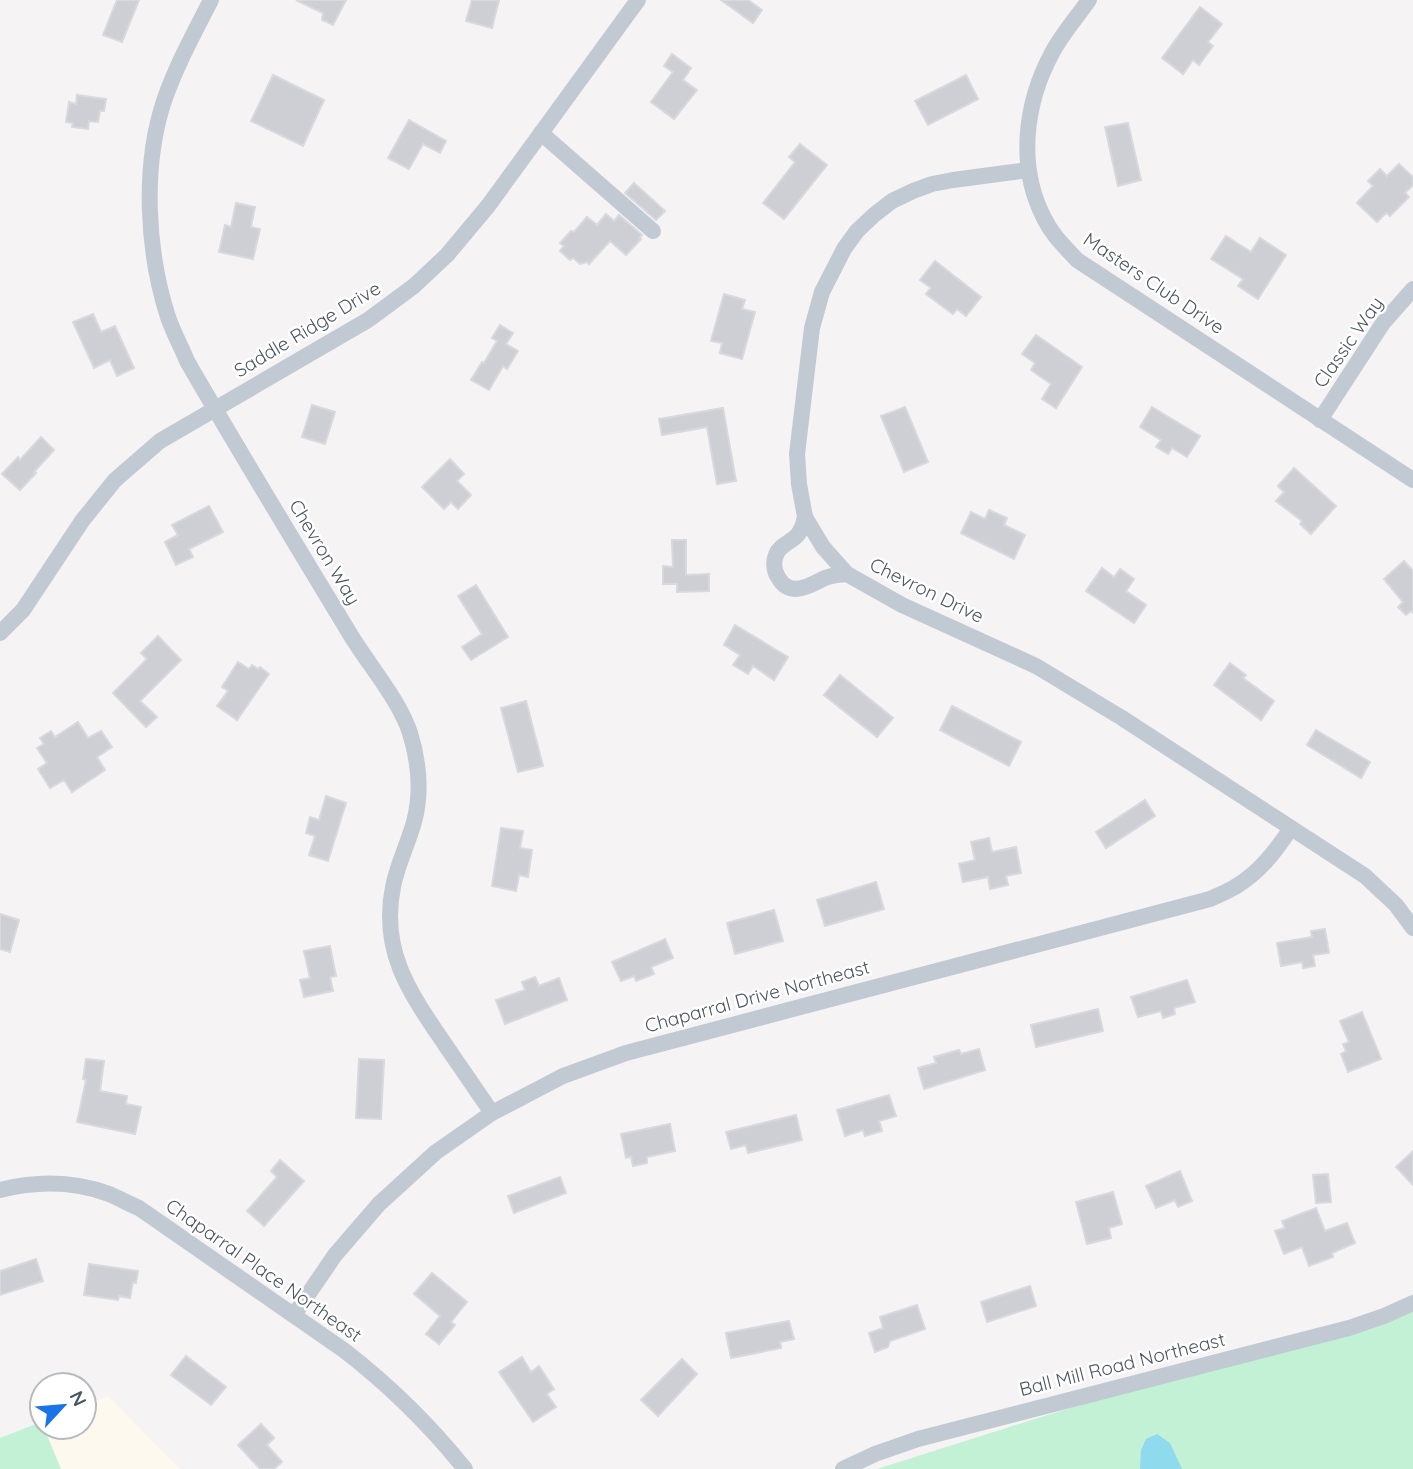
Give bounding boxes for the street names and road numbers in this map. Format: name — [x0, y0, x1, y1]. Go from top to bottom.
street label: Masters Club Drive — [1079, 227, 1229, 339]
street label: Saddle Ridge Drive — [229, 276, 385, 382]
street label: Classic Way — [1308, 292, 1388, 392]
street label: Chevron Way — [284, 495, 366, 609]
street label: Chevron Drive — [866, 552, 988, 628]
street label: Chaparral Drive Northeast — [642, 954, 872, 1038]
street label: Chaparral Place Northeast — [161, 1193, 367, 1347]
street label: Ball Mill Road Northeast — [1017, 1327, 1227, 1401]

